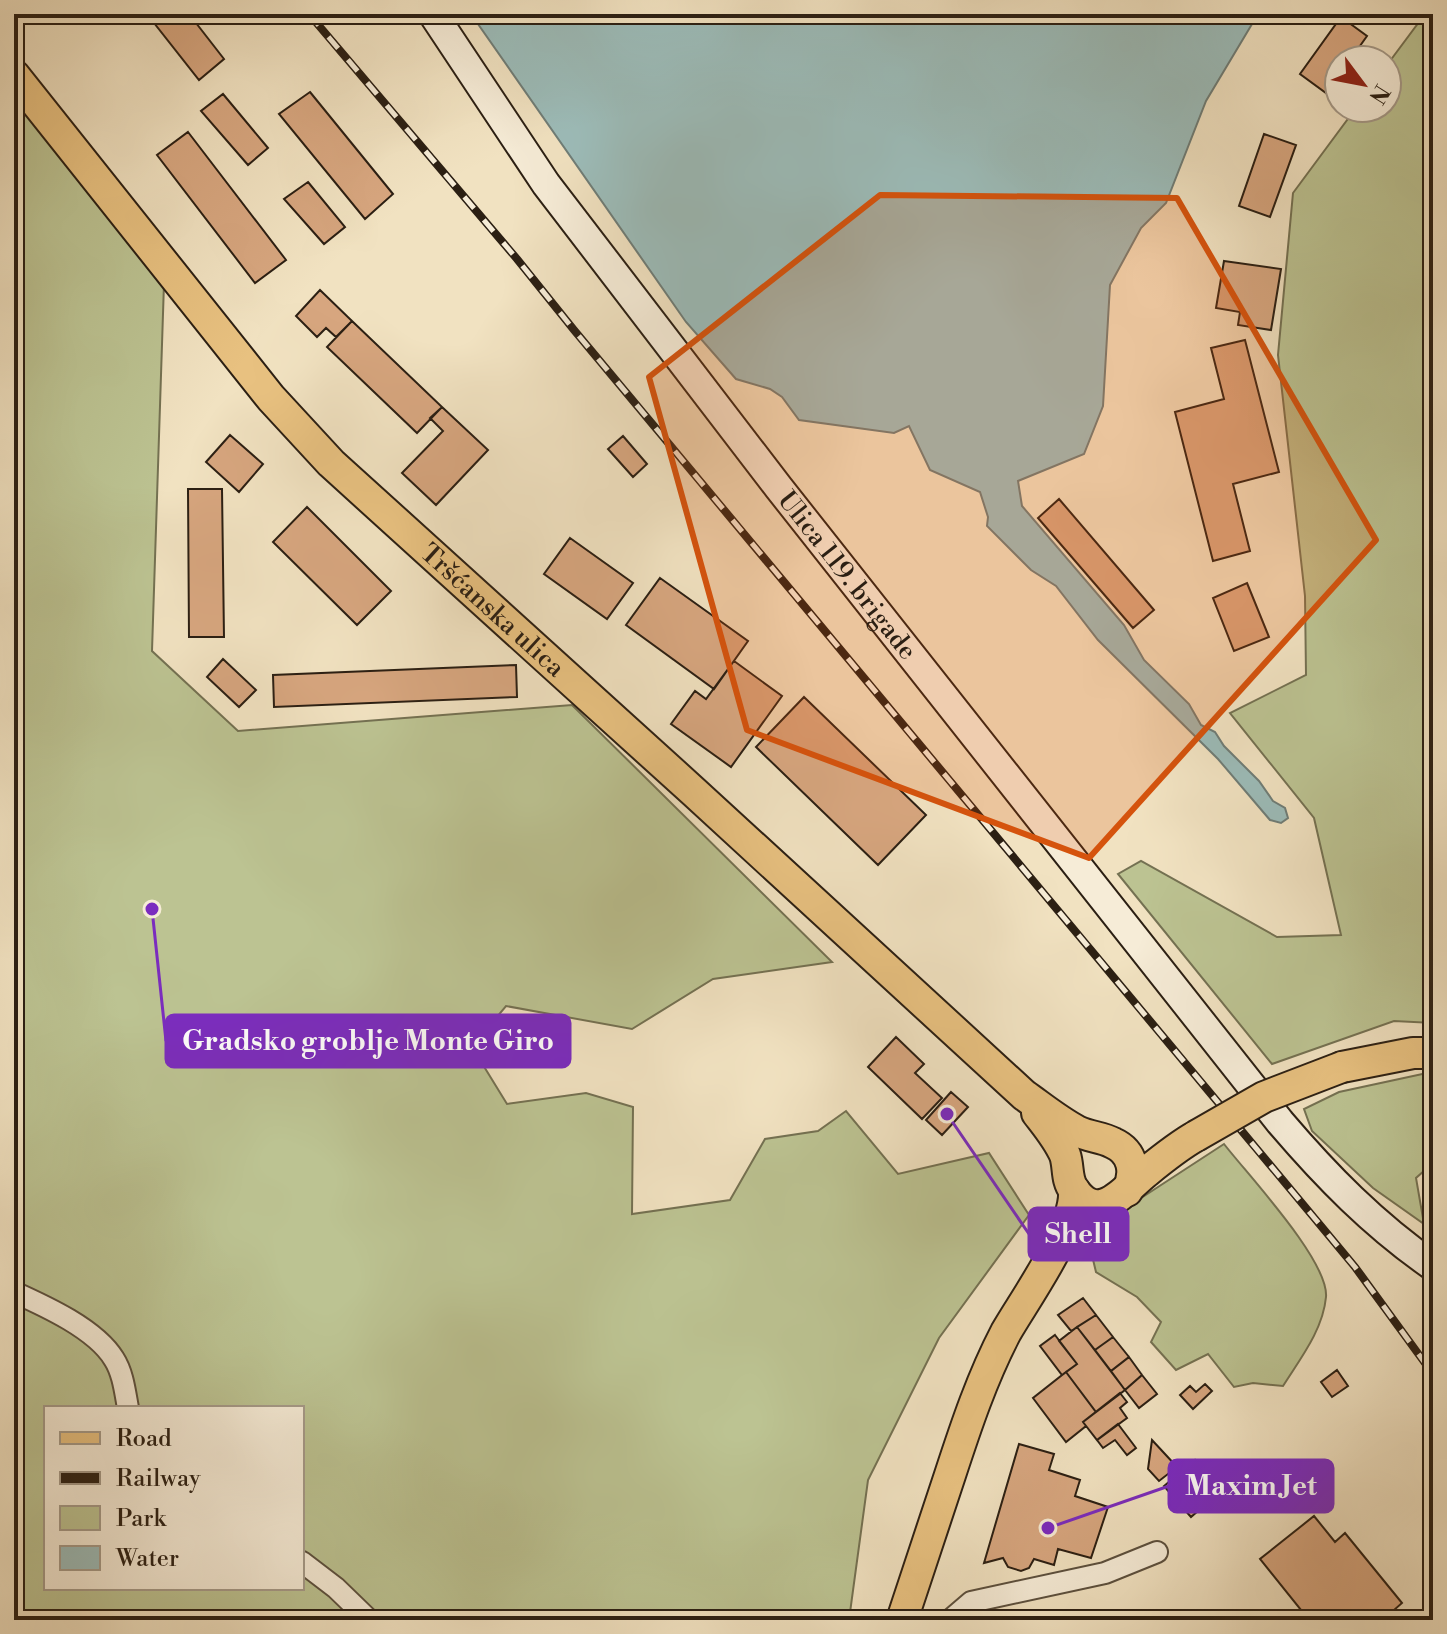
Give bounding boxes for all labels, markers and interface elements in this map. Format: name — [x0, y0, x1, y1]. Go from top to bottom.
north arrow — [1323, 44, 1403, 124]
text: N — [1362, 79, 1395, 109]
street label: Ulica 119. brigade — [770, 485, 923, 666]
street label: Tršćanska ulica — [414, 537, 572, 685]
callout: Gradsko groblje Monte Giro — [166, 1015, 570, 1067]
text: Gradsko groblje Monte Giro — [182, 1024, 554, 1059]
callout: Shell — [1029, 1208, 1128, 1260]
text: Shell — [1045, 1217, 1111, 1252]
legend — [44, 1406, 304, 1590]
text: Road — [116, 1424, 172, 1454]
callout: Maxim Jet — [1169, 1460, 1333, 1512]
text: Railway — [116, 1464, 201, 1494]
text: Maxim Jet — [1185, 1469, 1318, 1504]
text: Park — [116, 1504, 167, 1534]
text: Water — [115, 1544, 179, 1574]

